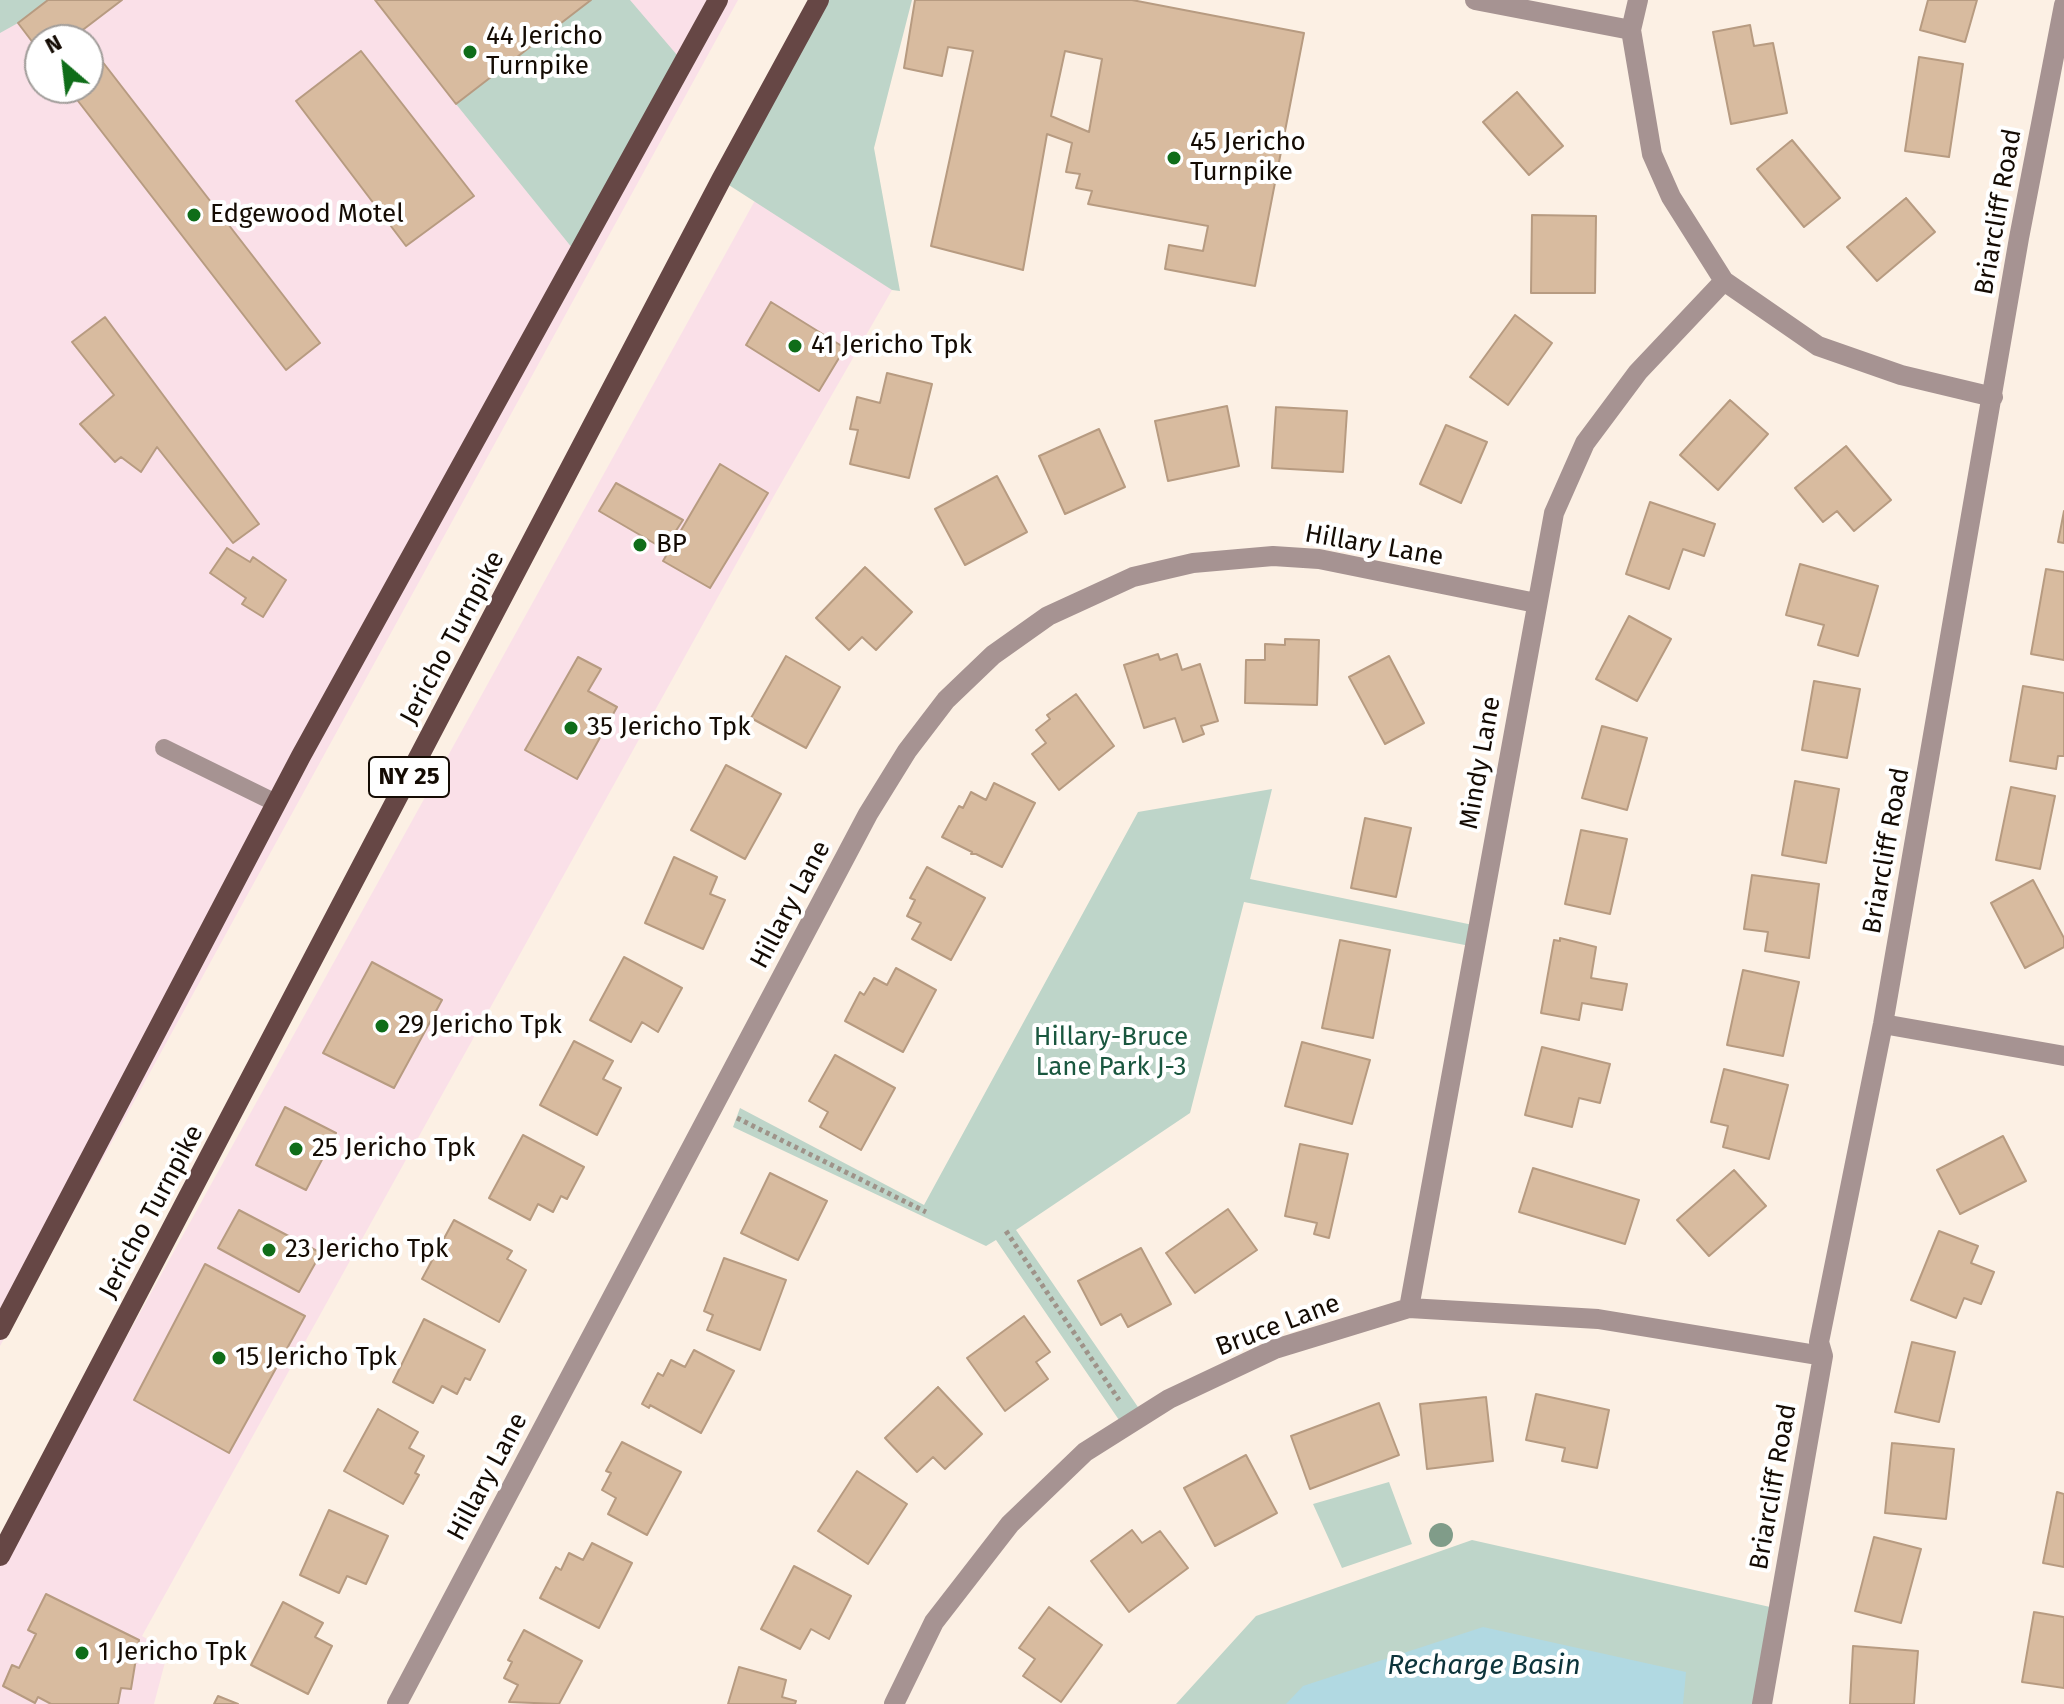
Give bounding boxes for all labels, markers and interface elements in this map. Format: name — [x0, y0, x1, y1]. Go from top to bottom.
place label: 44 Jericho Turnpike — [486, 21, 603, 82]
north arrow — [24, 24, 104, 104]
text: N — [41, 29, 66, 59]
marker: 44 Jericho Turnpike — [461, 43, 479, 61]
street label: Briarcliff Road — [1969, 126, 2029, 298]
place label: 45 Jericho Turnpike — [1190, 127, 1306, 188]
marker: 45 Jericho Turnpike — [1165, 149, 1183, 167]
place label: Edgewood Motel — [210, 199, 404, 231]
marker: Edgewood Motel — [185, 206, 203, 224]
place label: 41 Jericho Tpk — [811, 330, 972, 362]
marker: 41 Jericho Tpk — [786, 337, 804, 355]
street label: Hillary Lane — [1302, 518, 1446, 574]
place label: BP — [656, 529, 687, 561]
marker: BP — [631, 536, 649, 554]
street label: Jericho Turnpike — [394, 546, 512, 730]
street label: Mindy Lane — [1454, 694, 1508, 832]
place label: 35 Jericho Tpk — [587, 712, 751, 744]
marker: 35 Jericho Tpk — [562, 719, 580, 737]
road number: NY 25 — [369, 757, 449, 797]
street label: Briarcliff Road — [1857, 765, 1917, 937]
street label: Hillary Lane — [744, 836, 838, 974]
place label: 29 Jericho Tpk — [398, 1010, 562, 1042]
marker: 29 Jericho Tpk — [373, 1017, 391, 1035]
park label: Hillary-Bruce Lane Park J-3 — [1034, 1022, 1188, 1084]
street label: Jericho Turnpike — [93, 1120, 211, 1304]
place label: 25 Jericho Tpk — [312, 1133, 475, 1165]
marker: 25 Jericho Tpk — [287, 1140, 305, 1158]
place label: 23 Jericho Tpk — [285, 1234, 448, 1266]
marker: 23 Jericho Tpk — [260, 1241, 278, 1259]
street label: Bruce Lane — [1212, 1288, 1344, 1364]
place label: 15 Jericho Tpk — [235, 1342, 397, 1374]
marker: 15 Jericho Tpk — [210, 1349, 228, 1367]
street label: Briarcliff Road — [1744, 1401, 1804, 1573]
street label: Hillary Lane — [441, 1408, 535, 1546]
place label: 1 Jericho Tpk — [98, 1637, 247, 1669]
marker: 1 Jericho Tpk — [73, 1644, 91, 1662]
water label: Recharge Basin — [1387, 1649, 1581, 1683]

